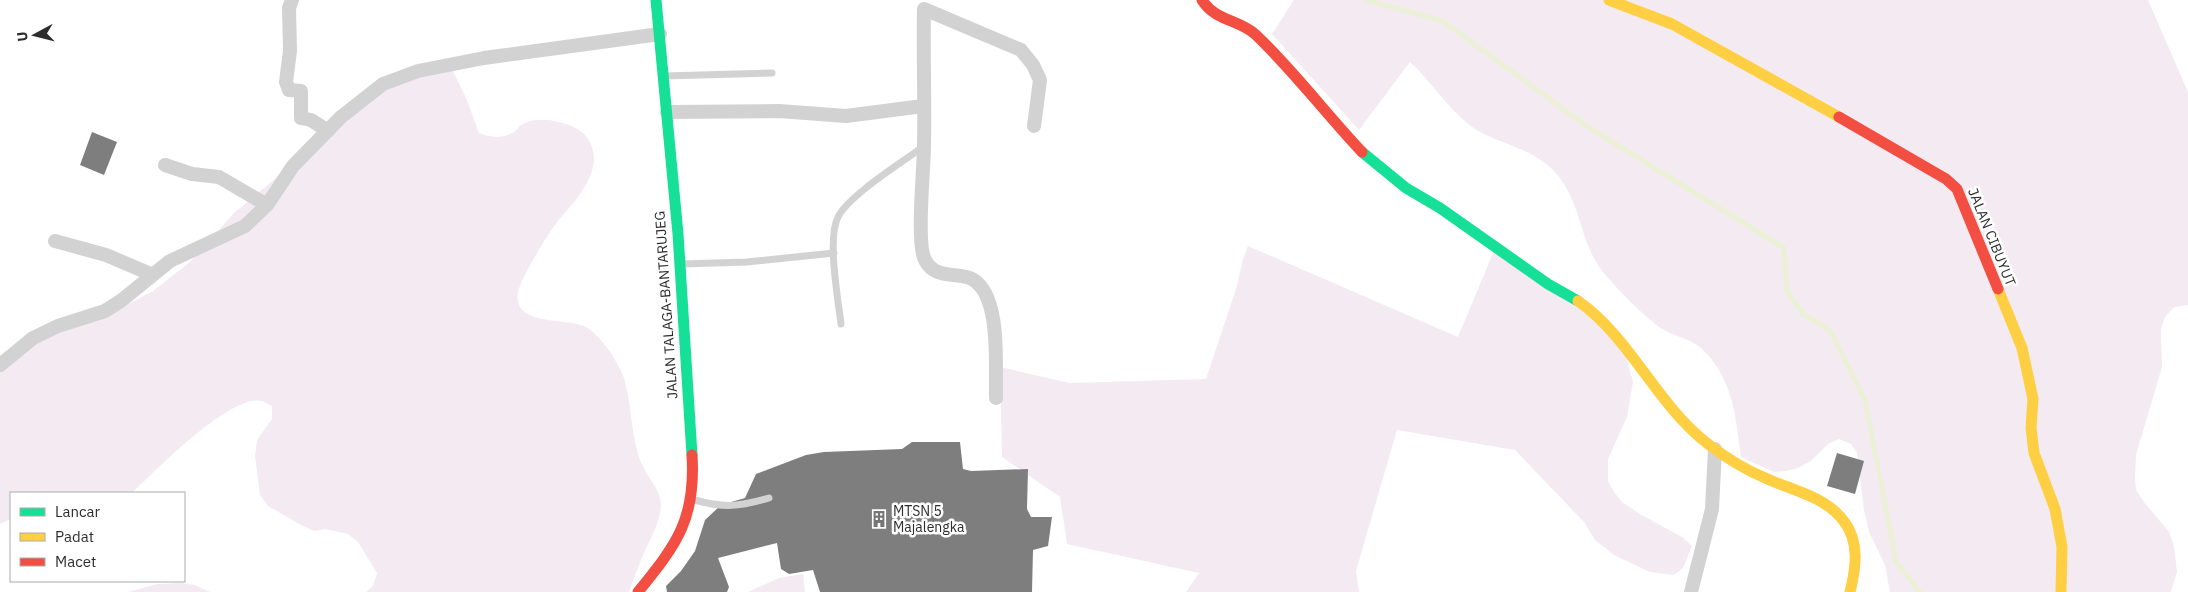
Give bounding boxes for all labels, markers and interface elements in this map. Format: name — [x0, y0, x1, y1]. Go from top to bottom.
north arrow — [10, 10, 60, 60]
text: U — [13, 31, 32, 43]
street label: JALAN CIBUYUT — [1964, 185, 2020, 289]
street label: JALAN TALAGA-BANTARUJEG — [650, 210, 682, 400]
legend — [10, 492, 185, 582]
text: Lancar — [55, 502, 101, 521]
place label: MTSN 5 Majalengka — [893, 502, 965, 536]
building icon: MTSN 5 Majalengka — [869, 509, 889, 529]
text: Padat — [55, 527, 94, 546]
text: Macet — [55, 552, 96, 571]

